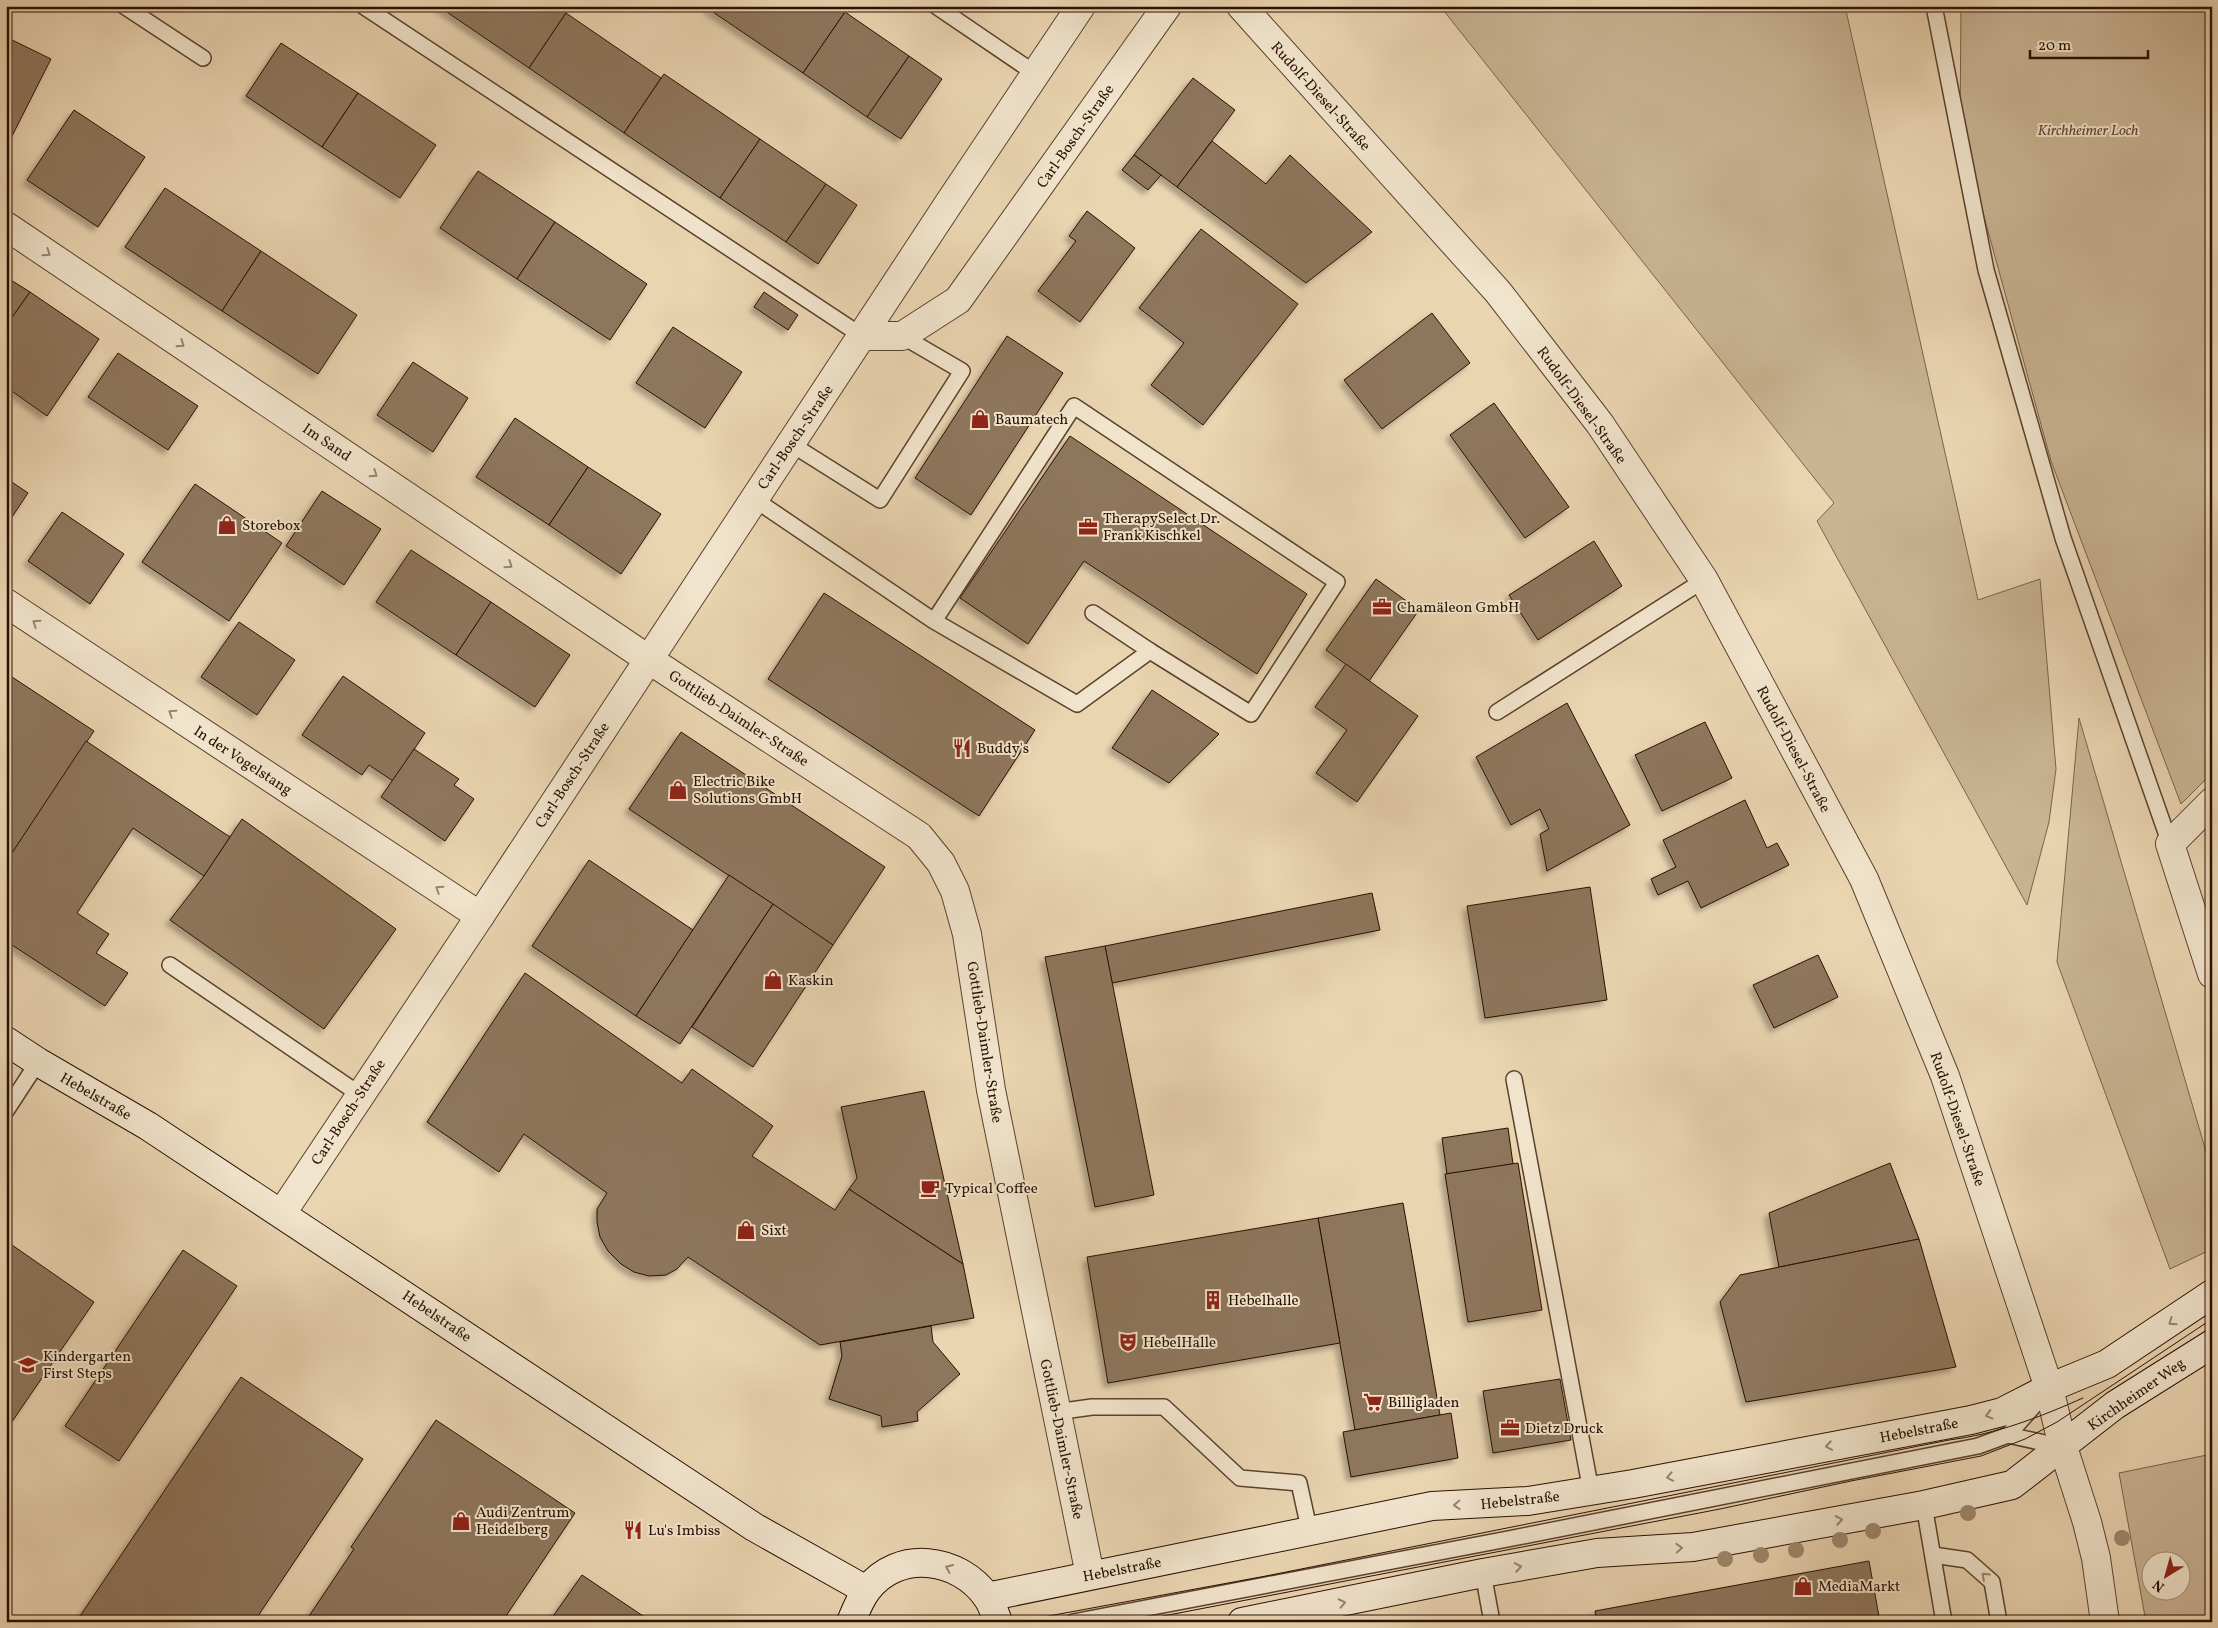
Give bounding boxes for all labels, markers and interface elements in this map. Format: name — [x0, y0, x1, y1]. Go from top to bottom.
scale bar — [2030, 28, 2148, 60]
text: 20 m — [2038, 36, 2071, 57]
street label: Rudolf-Diesel-Straße — [1265, 38, 1375, 156]
street label: Carl-Bosch-Straße — [1032, 81, 1120, 193]
park label: Kirchheimer Loch — [2038, 121, 2139, 142]
one-way arrow — [41, 247, 50, 256]
one-way arrow — [176, 338, 185, 347]
street label: Rudolf-Diesel-Straße — [1531, 343, 1631, 469]
street label: Carl-Bosch-Straße — [753, 381, 839, 495]
shop icon: Baumatech — [969, 408, 991, 430]
place label: Baumatech — [995, 410, 1068, 431]
street label: Im Sand — [298, 419, 355, 467]
one-way arrow — [368, 468, 378, 477]
place label: TherapySelect Dr. Frank Kischkel — [1103, 509, 1220, 547]
shop icon: Storebox — [216, 514, 238, 536]
place label: Storebox — [242, 516, 301, 537]
office icon: TherapySelect Dr. Frank Kischkel — [1077, 516, 1099, 538]
one-way arrow — [503, 559, 512, 568]
office icon: Chamäleon GmbH — [1371, 596, 1393, 618]
place label: Chamäleon GmbH — [1397, 598, 1519, 619]
one-way arrow — [33, 620, 42, 629]
street label: Gottlieb-Daimler-Straße — [664, 666, 812, 773]
street label: Rudolf-Diesel-Straße — [1750, 683, 1835, 817]
one-way arrow — [168, 710, 178, 719]
street label: Carl-Bosch-Straße — [531, 719, 615, 833]
street label: In der Vogelstang — [189, 722, 296, 801]
restaurant icon: Buddy's — [951, 737, 973, 759]
place label: Buddy's — [977, 739, 1029, 760]
place label: Electric Bike Solutions GmbH — [693, 772, 802, 810]
shop icon: Electric Bike Solutions GmbH — [667, 779, 689, 801]
one-way arrow — [436, 886, 445, 895]
street label: Gottlieb-Daimler-Straße — [960, 960, 1007, 1124]
shop icon: Kaskin — [762, 969, 784, 991]
place label: Kaskin — [788, 971, 834, 992]
street label: Rudolf-Diesel-Straße — [1924, 1050, 1989, 1189]
street label: Carl-Bosch-Straße — [307, 1056, 391, 1170]
street label: Hebelstraße — [55, 1068, 135, 1126]
cafe icon: Typical Coffee — [919, 1177, 941, 1199]
place label: Typical Coffee — [945, 1179, 1038, 1200]
shop icon: Sixt — [735, 1219, 757, 1241]
place label: Sixt — [761, 1221, 787, 1242]
street label: Hebelstraße — [397, 1286, 475, 1348]
building icon: Hebelhalle — [1202, 1289, 1224, 1311]
place label: Hebelhalle — [1228, 1291, 1299, 1312]
one-way arrow — [2168, 1316, 2177, 1325]
theatre icon: HebelHalle — [1117, 1331, 1139, 1353]
place label: HebelHalle — [1143, 1333, 1216, 1354]
place label: Kindergarten First Steps — [43, 1347, 131, 1385]
school or university icon: Kindergarten First Steps — [17, 1354, 39, 1376]
street label: Kirchheimer Weg — [2084, 1354, 2190, 1437]
street label: Gottlieb-Daimler-Straße — [1033, 1357, 1088, 1521]
supermarket icon: Billigladen — [1362, 1391, 1384, 1413]
place label: Billigladen — [1388, 1393, 1460, 1414]
one-way arrow — [1984, 1409, 1993, 1420]
street label: Hebelstraße — [1878, 1414, 1960, 1449]
office icon: Dietz Druck — [1499, 1417, 1521, 1439]
place label: Dietz Druck — [1525, 1419, 1604, 1440]
one-way arrow — [1825, 1440, 1834, 1451]
one-way arrow — [1665, 1471, 1674, 1482]
street label: Hebelstraße — [1479, 1487, 1561, 1516]
one-way arrow — [1453, 1500, 1461, 1511]
place label: Audi Zentrum Heidelberg — [476, 1503, 570, 1541]
shop icon: Audi Zentrum Heidelberg — [450, 1510, 472, 1532]
one-way arrow — [1835, 1516, 1843, 1526]
restaurant icon: Lu's Imbiss — [622, 1519, 644, 1541]
place label: Lu's Imbiss — [648, 1521, 721, 1542]
one-way arrow — [1675, 1543, 1683, 1554]
north arrow — [2140, 1550, 2190, 1600]
street label: Hebelstraße — [1081, 1553, 1163, 1588]
one-way arrow — [1513, 1562, 1522, 1572]
one-way arrow — [945, 1564, 954, 1575]
one-way arrow — [1982, 1573, 1991, 1582]
shop icon: MediaMarkt — [1792, 1575, 1814, 1597]
text: N — [2149, 1575, 2169, 1596]
place label: MediaMarkt — [1818, 1577, 1900, 1598]
one-way arrow — [1337, 1598, 1346, 1609]

